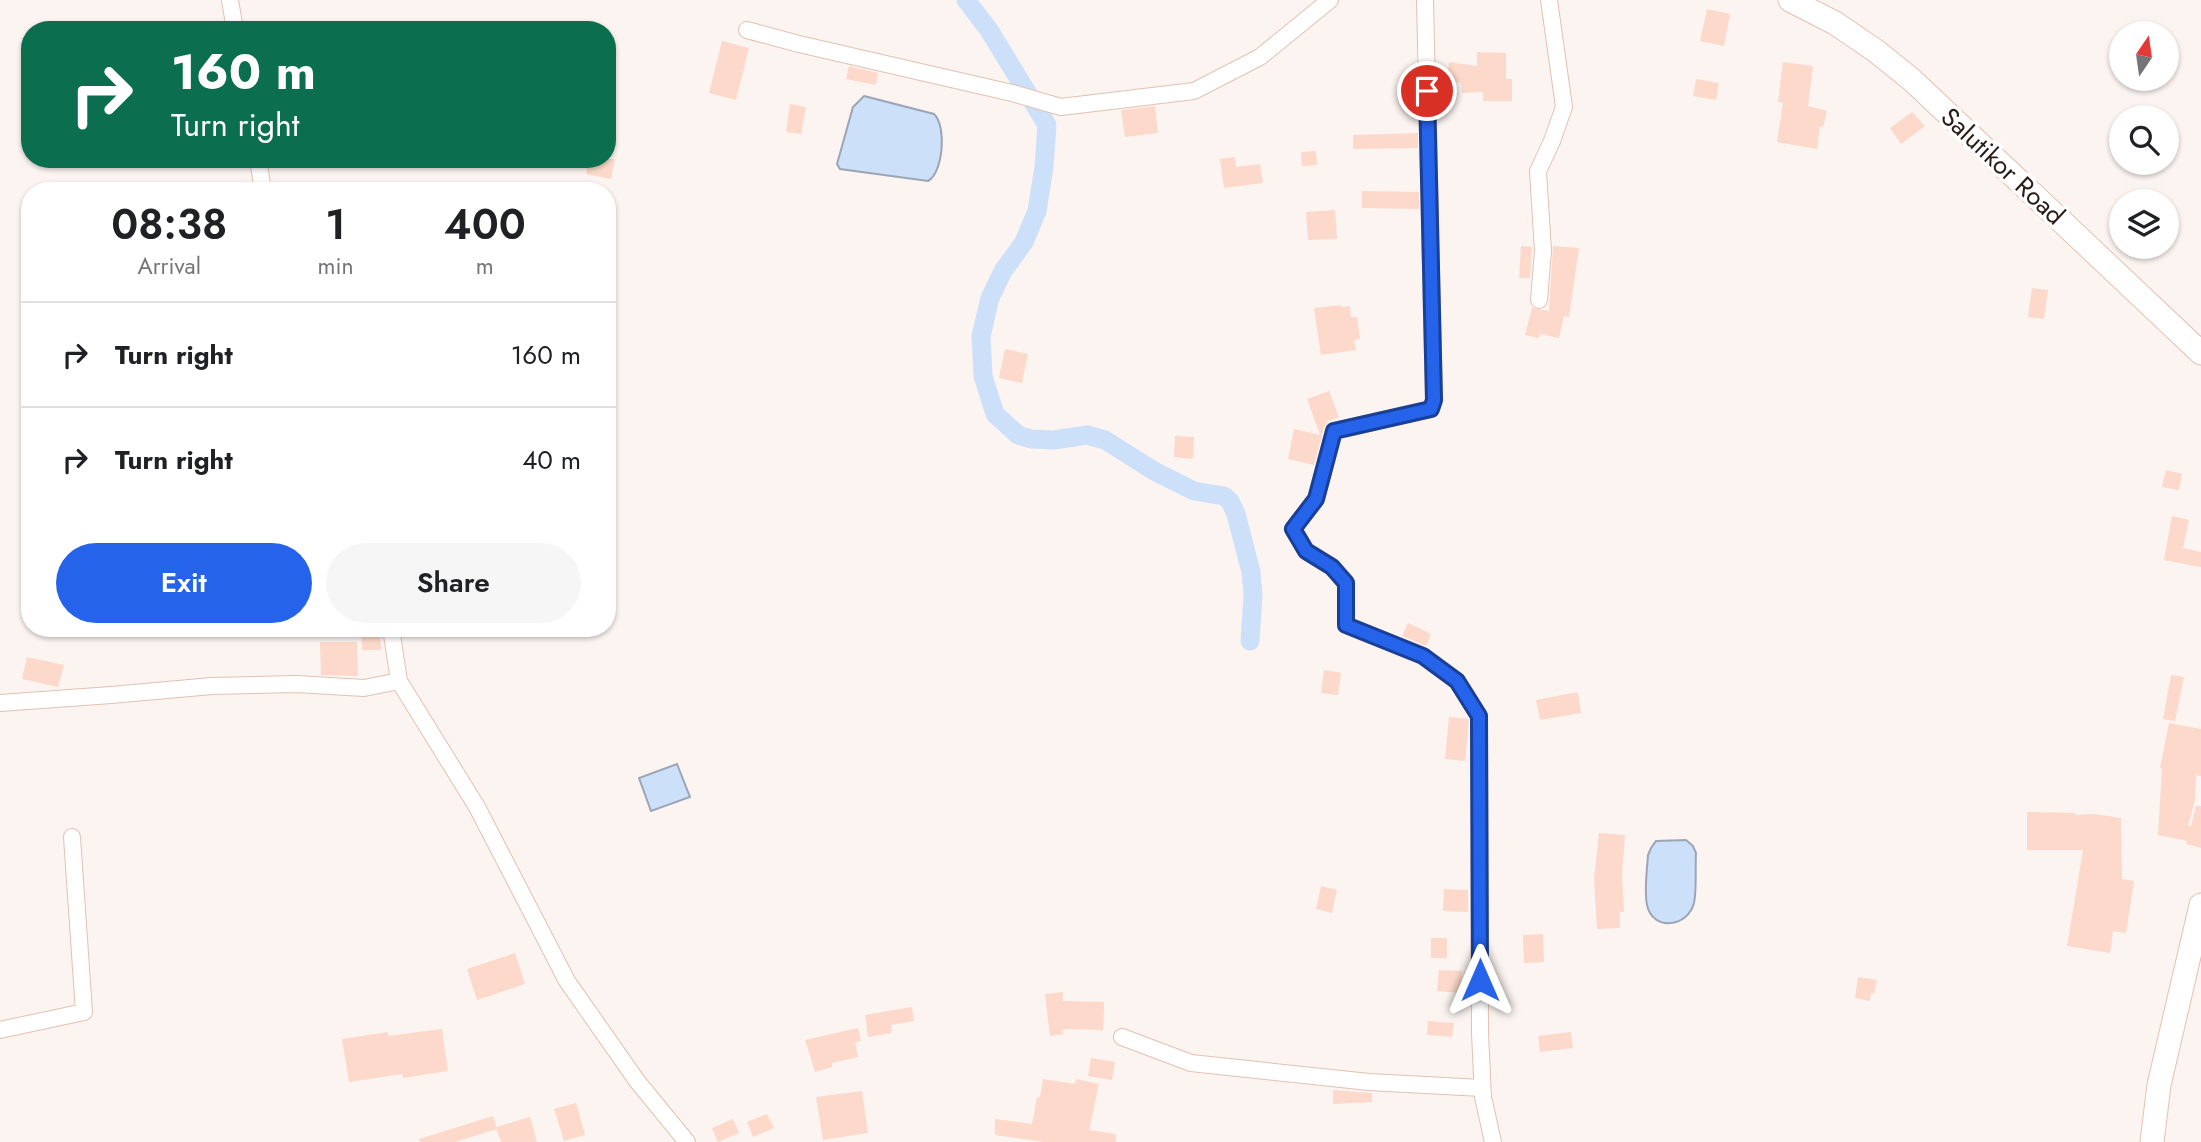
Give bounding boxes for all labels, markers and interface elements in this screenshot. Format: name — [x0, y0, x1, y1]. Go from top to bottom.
north arrow — [2109, 21, 2179, 91]
map controls — [2109, 21, 2179, 259]
text: 160 m — [171, 37, 316, 107]
icon: right — [56, 49, 147, 140]
pin — [1397, 61, 1457, 121]
icon: arrive — [1408, 72, 1446, 110]
street label: Salutikor Road — [1932, 98, 2074, 234]
text: Turn right — [171, 102, 300, 148]
button: search — [2109, 105, 2179, 175]
button: layers — [2109, 189, 2179, 259]
text: 08:38 — [111, 194, 227, 255]
text: 1 — [325, 194, 346, 255]
text: 400 — [444, 194, 526, 255]
text: Arrival — [138, 249, 201, 283]
text: min — [318, 249, 354, 283]
text: m — [476, 249, 494, 283]
icon: right — [56, 336, 94, 374]
text: Turn right — [115, 336, 233, 374]
text: 160 m — [511, 336, 581, 374]
icon: right — [56, 441, 94, 479]
text: Turn right — [115, 441, 233, 479]
text: 40 m — [522, 441, 581, 479]
button: Exit — [56, 543, 312, 623]
button: Share — [326, 543, 581, 623]
position arrow — [1443, 943, 1517, 1017]

